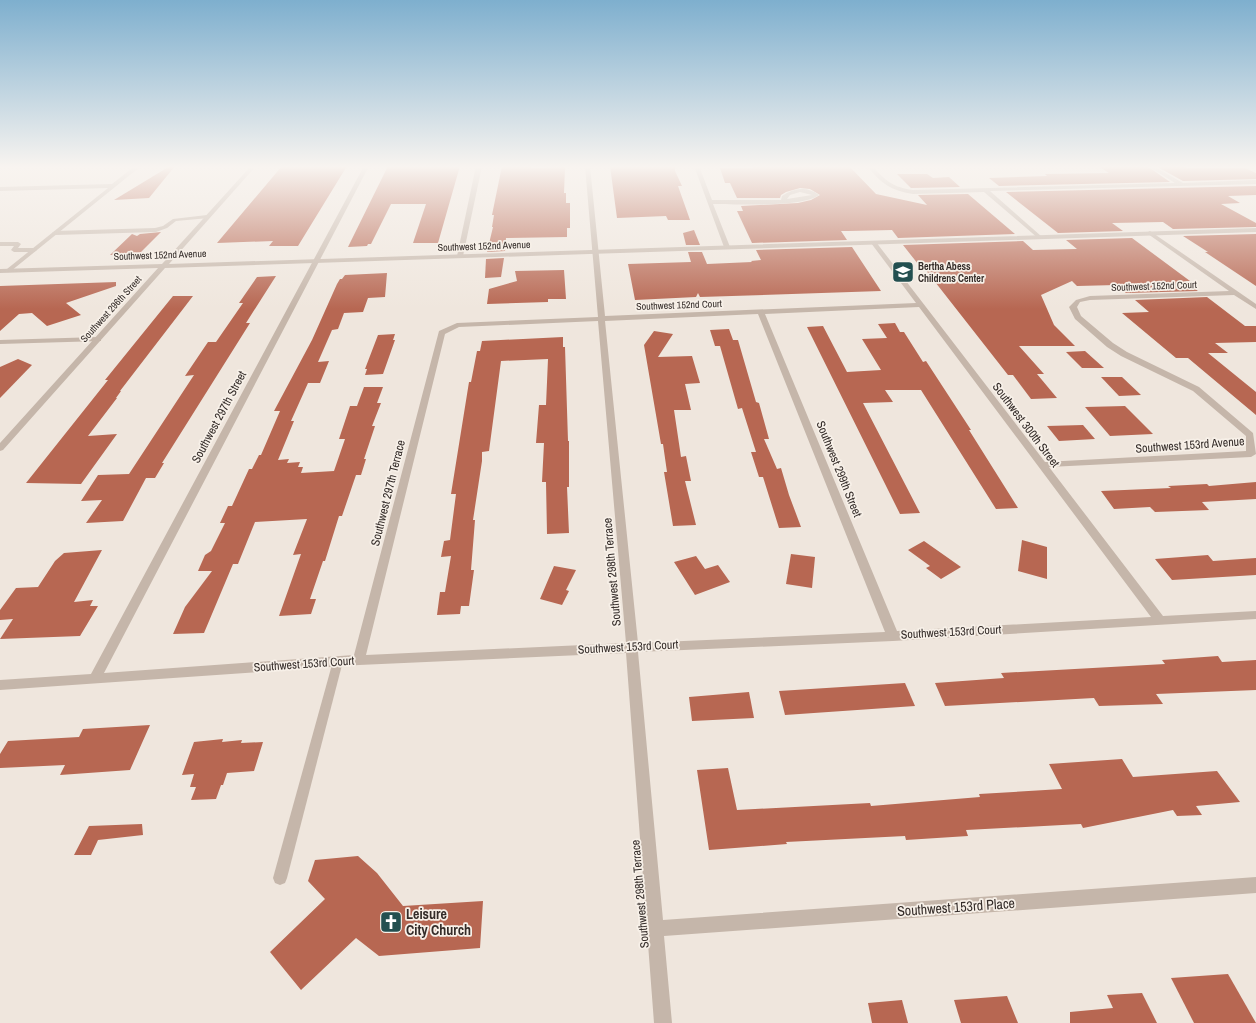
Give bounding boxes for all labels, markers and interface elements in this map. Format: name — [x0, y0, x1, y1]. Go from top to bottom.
street label: Southwest 152nd Avenue — [437, 238, 531, 254]
street label: Southwest 152nd Avenue — [113, 247, 207, 263]
school or university icon: Bertha Abess Childrens Center — [890, 259, 916, 285]
place label: Bertha Abess Childrens Center — [918, 260, 985, 285]
street label: Southwest 296th Street — [78, 272, 145, 345]
street label: Southwest 152nd Court — [1111, 278, 1198, 294]
street label: Southwest 152nd Court — [636, 297, 723, 313]
street label: Southwest 297th Street — [188, 368, 250, 466]
street label: Southwest 300th Street — [989, 379, 1063, 471]
street label: Southwest 299th Street — [812, 419, 866, 520]
street label: Southwest 153rd Avenue — [1135, 433, 1245, 457]
street label: Southwest 297th Terrace — [367, 438, 409, 548]
street label: Southwest 298th Terrace — [599, 517, 625, 627]
street label: Southwest 153rd Court — [900, 621, 1002, 643]
street label: Southwest 153rd Court — [577, 636, 679, 658]
street label: Southwest 153rd Court — [253, 652, 355, 675]
street label: Southwest 298th Terrace — [627, 839, 653, 949]
street label: Southwest 153rd Place — [896, 894, 1016, 920]
place label: Leisure City Church — [406, 905, 471, 939]
church icon: Leisure City Church — [378, 909, 404, 935]

